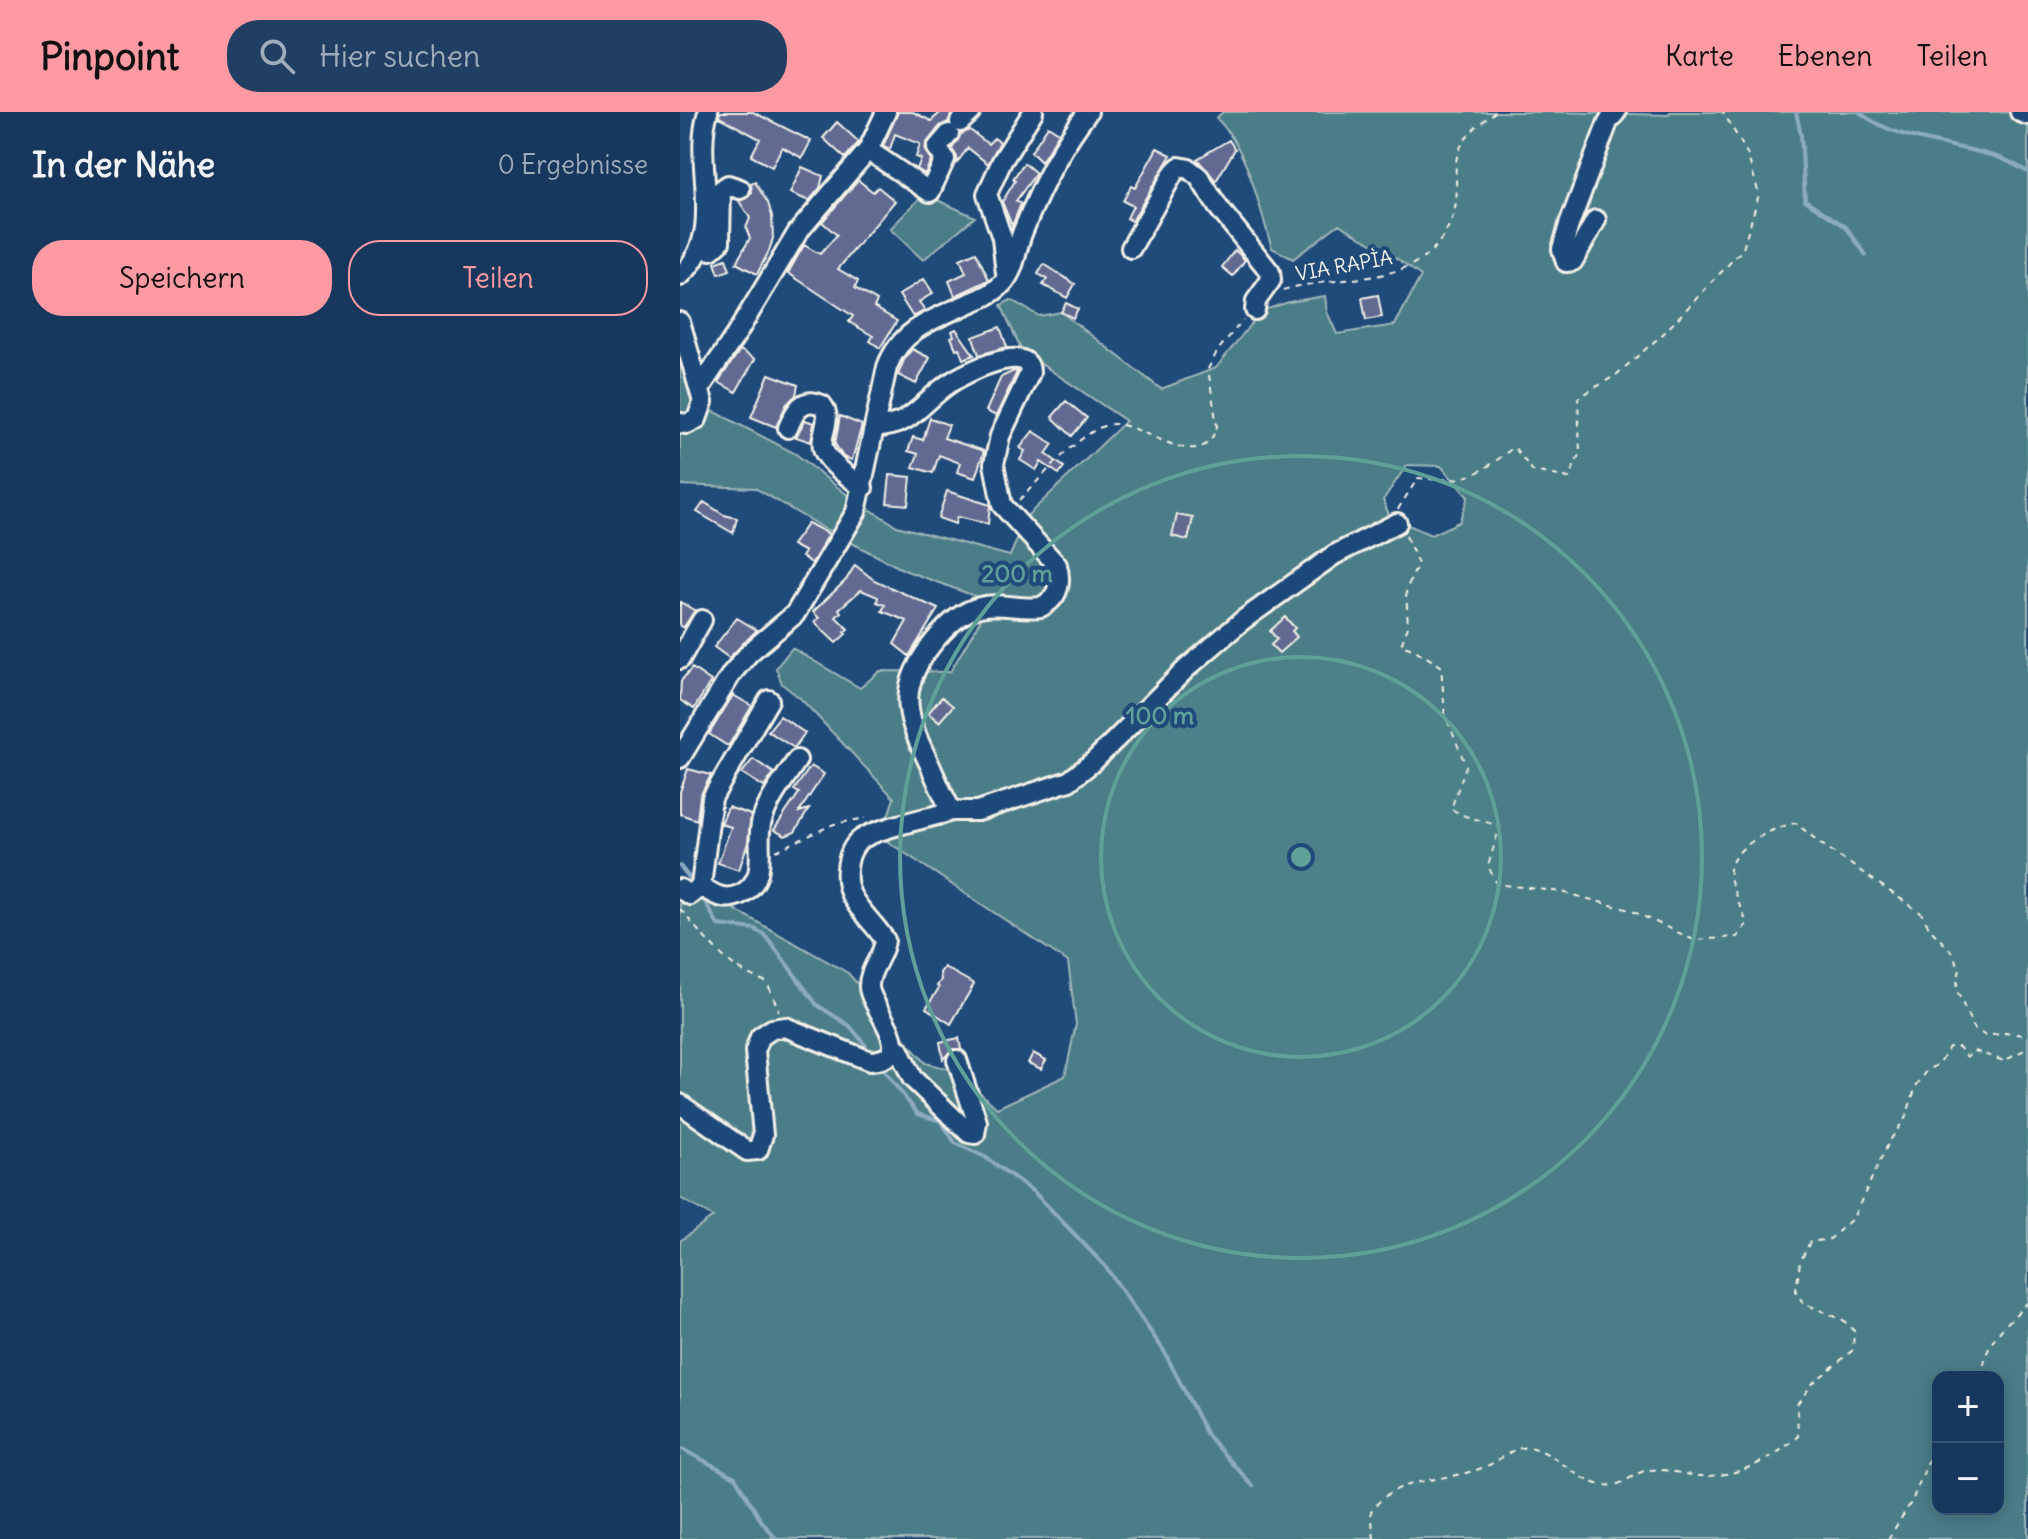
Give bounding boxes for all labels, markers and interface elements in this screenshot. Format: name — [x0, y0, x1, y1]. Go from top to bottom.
search box — [227, 20, 787, 92]
text: Pinpoint — [40, 33, 179, 80]
icon: search — [255, 34, 299, 78]
text: Hier suchen — [319, 37, 480, 75]
text: Karte — [1665, 38, 1734, 74]
text: Ebenen — [1778, 38, 1872, 74]
text: Teilen — [1916, 38, 1988, 74]
text: In der Nähe — [32, 143, 215, 186]
text: 0 Ergebnisse — [498, 148, 648, 181]
button: Speichern — [32, 240, 332, 316]
button: Teilen — [348, 240, 648, 316]
street label: VIA RAPÌA — [1294, 244, 1395, 286]
text: 200 m — [981, 558, 1053, 588]
text: 100 m — [1126, 700, 1194, 730]
centre of rings — [1287, 843, 1315, 871]
map controls — [1932, 1371, 2004, 1515]
button: + — [1932, 1371, 2004, 1443]
button: − — [1932, 1443, 2004, 1515]

